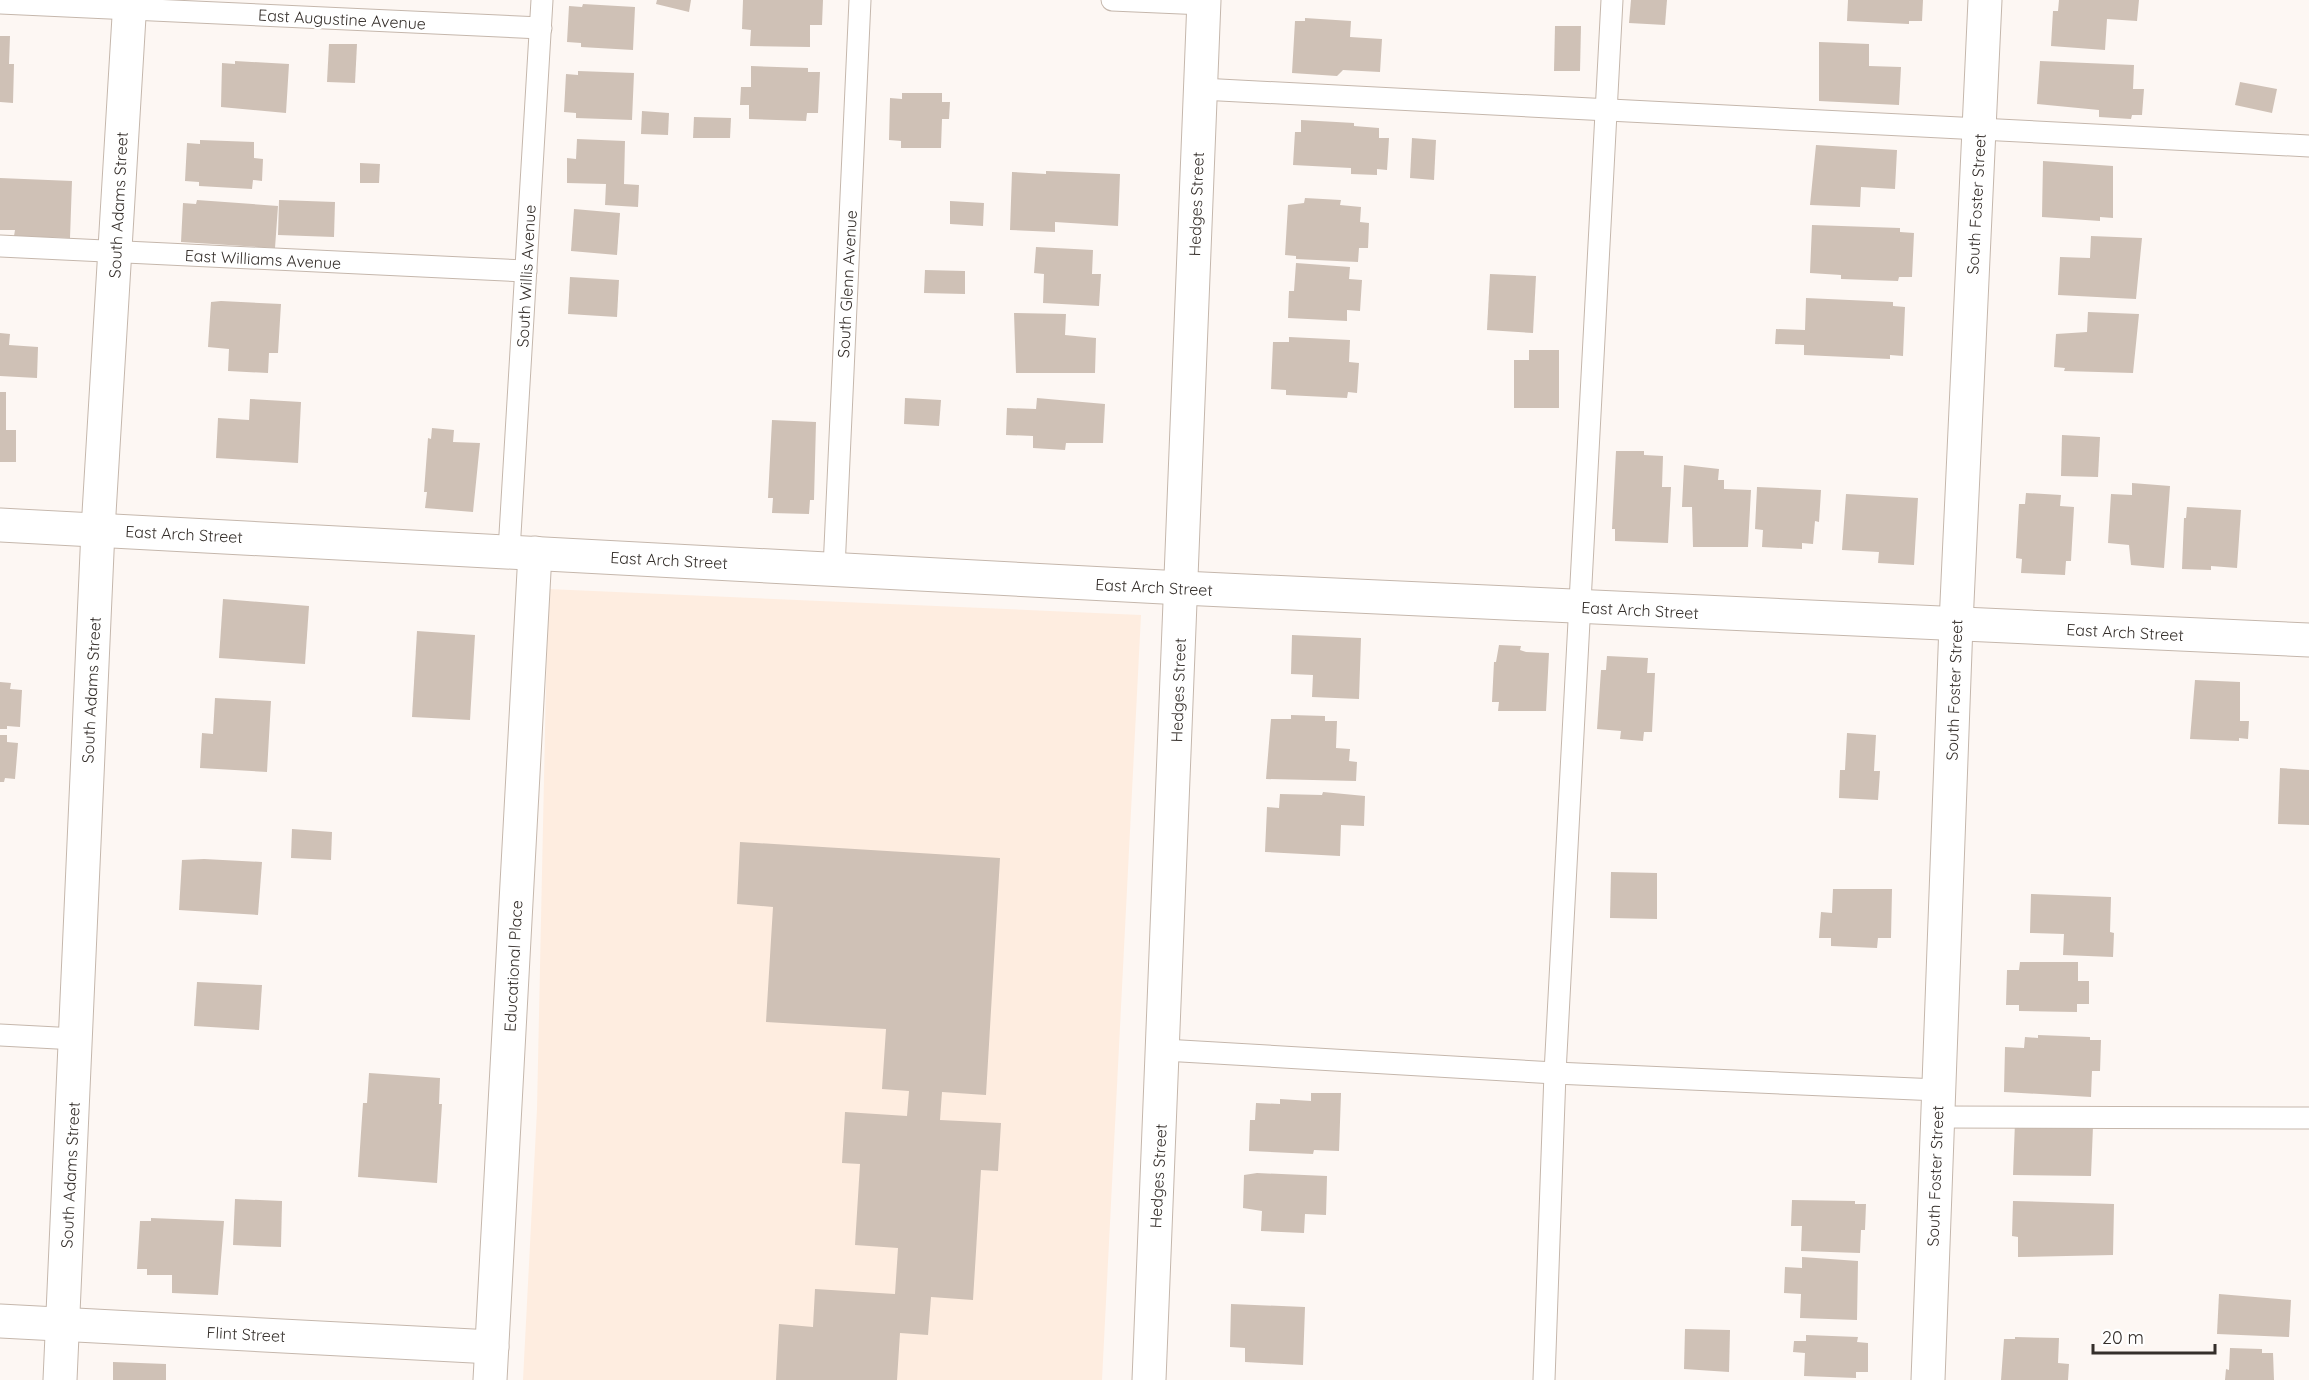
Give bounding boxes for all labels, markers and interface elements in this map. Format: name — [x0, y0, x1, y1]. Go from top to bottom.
street label: East Augustine Avenue — [258, 5, 426, 33]
street label: South Adams Street — [104, 131, 132, 279]
street label: South Foster Street — [1962, 133, 1990, 275]
street label: Hedges Street — [1184, 151, 1208, 257]
street label: South Willis Avenue — [512, 204, 540, 348]
street label: South Glenn Avenue — [833, 210, 861, 358]
street label: East Williams Avenue — [184, 245, 342, 273]
street label: East Arch Street — [125, 521, 243, 547]
street label: East Arch Street — [610, 547, 728, 573]
street label: East Arch Street — [1095, 574, 1213, 600]
street label: East Arch Street — [1581, 597, 1699, 623]
street label: South Adams Street — [77, 616, 105, 764]
street label: South Foster Street — [1942, 619, 1966, 761]
street label: East Arch Street — [2066, 619, 2184, 645]
street label: Hedges Street — [1166, 637, 1190, 743]
street label: Educational Place — [500, 900, 526, 1032]
street label: South Adams Street — [56, 1101, 84, 1249]
street label: South Foster Street — [1923, 1105, 1947, 1247]
street label: Hedges Street — [1145, 1123, 1171, 1229]
scale bar — [2093, 1317, 2214, 1355]
street label: Flint Street — [206, 1322, 286, 1346]
text: 20 m — [2102, 1326, 2144, 1349]

